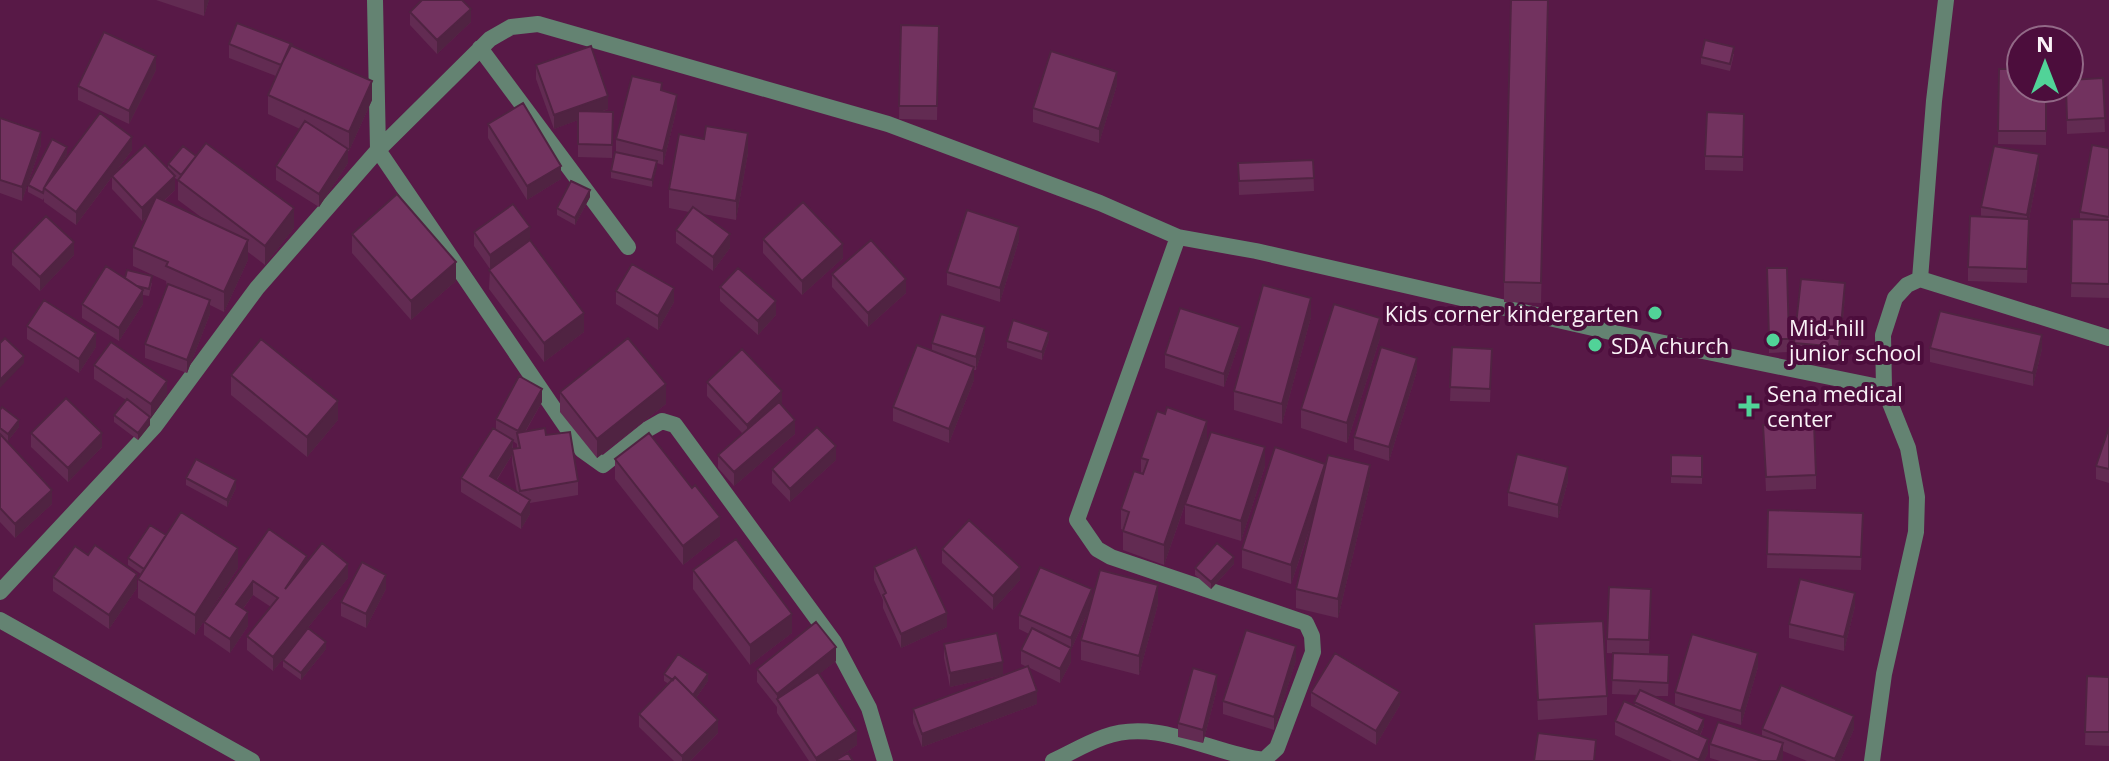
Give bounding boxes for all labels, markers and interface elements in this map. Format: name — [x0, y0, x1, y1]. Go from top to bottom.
north arrow — [2005, 24, 2085, 104]
text: N — [2036, 28, 2054, 58]
place label: Kids corner kindergarten — [1385, 298, 1639, 328]
marker: Kids corner kindergarten — [1646, 304, 1664, 322]
place label: Mid-hill junior school — [1787, 312, 1922, 367]
place label: SDA church — [1611, 330, 1729, 360]
marker: Mid-hill junior school — [1764, 331, 1782, 349]
marker: SDA church — [1586, 336, 1604, 354]
place label: Sena medical center — [1767, 378, 1903, 433]
marker: Sena medical center — [1738, 395, 1760, 417]

